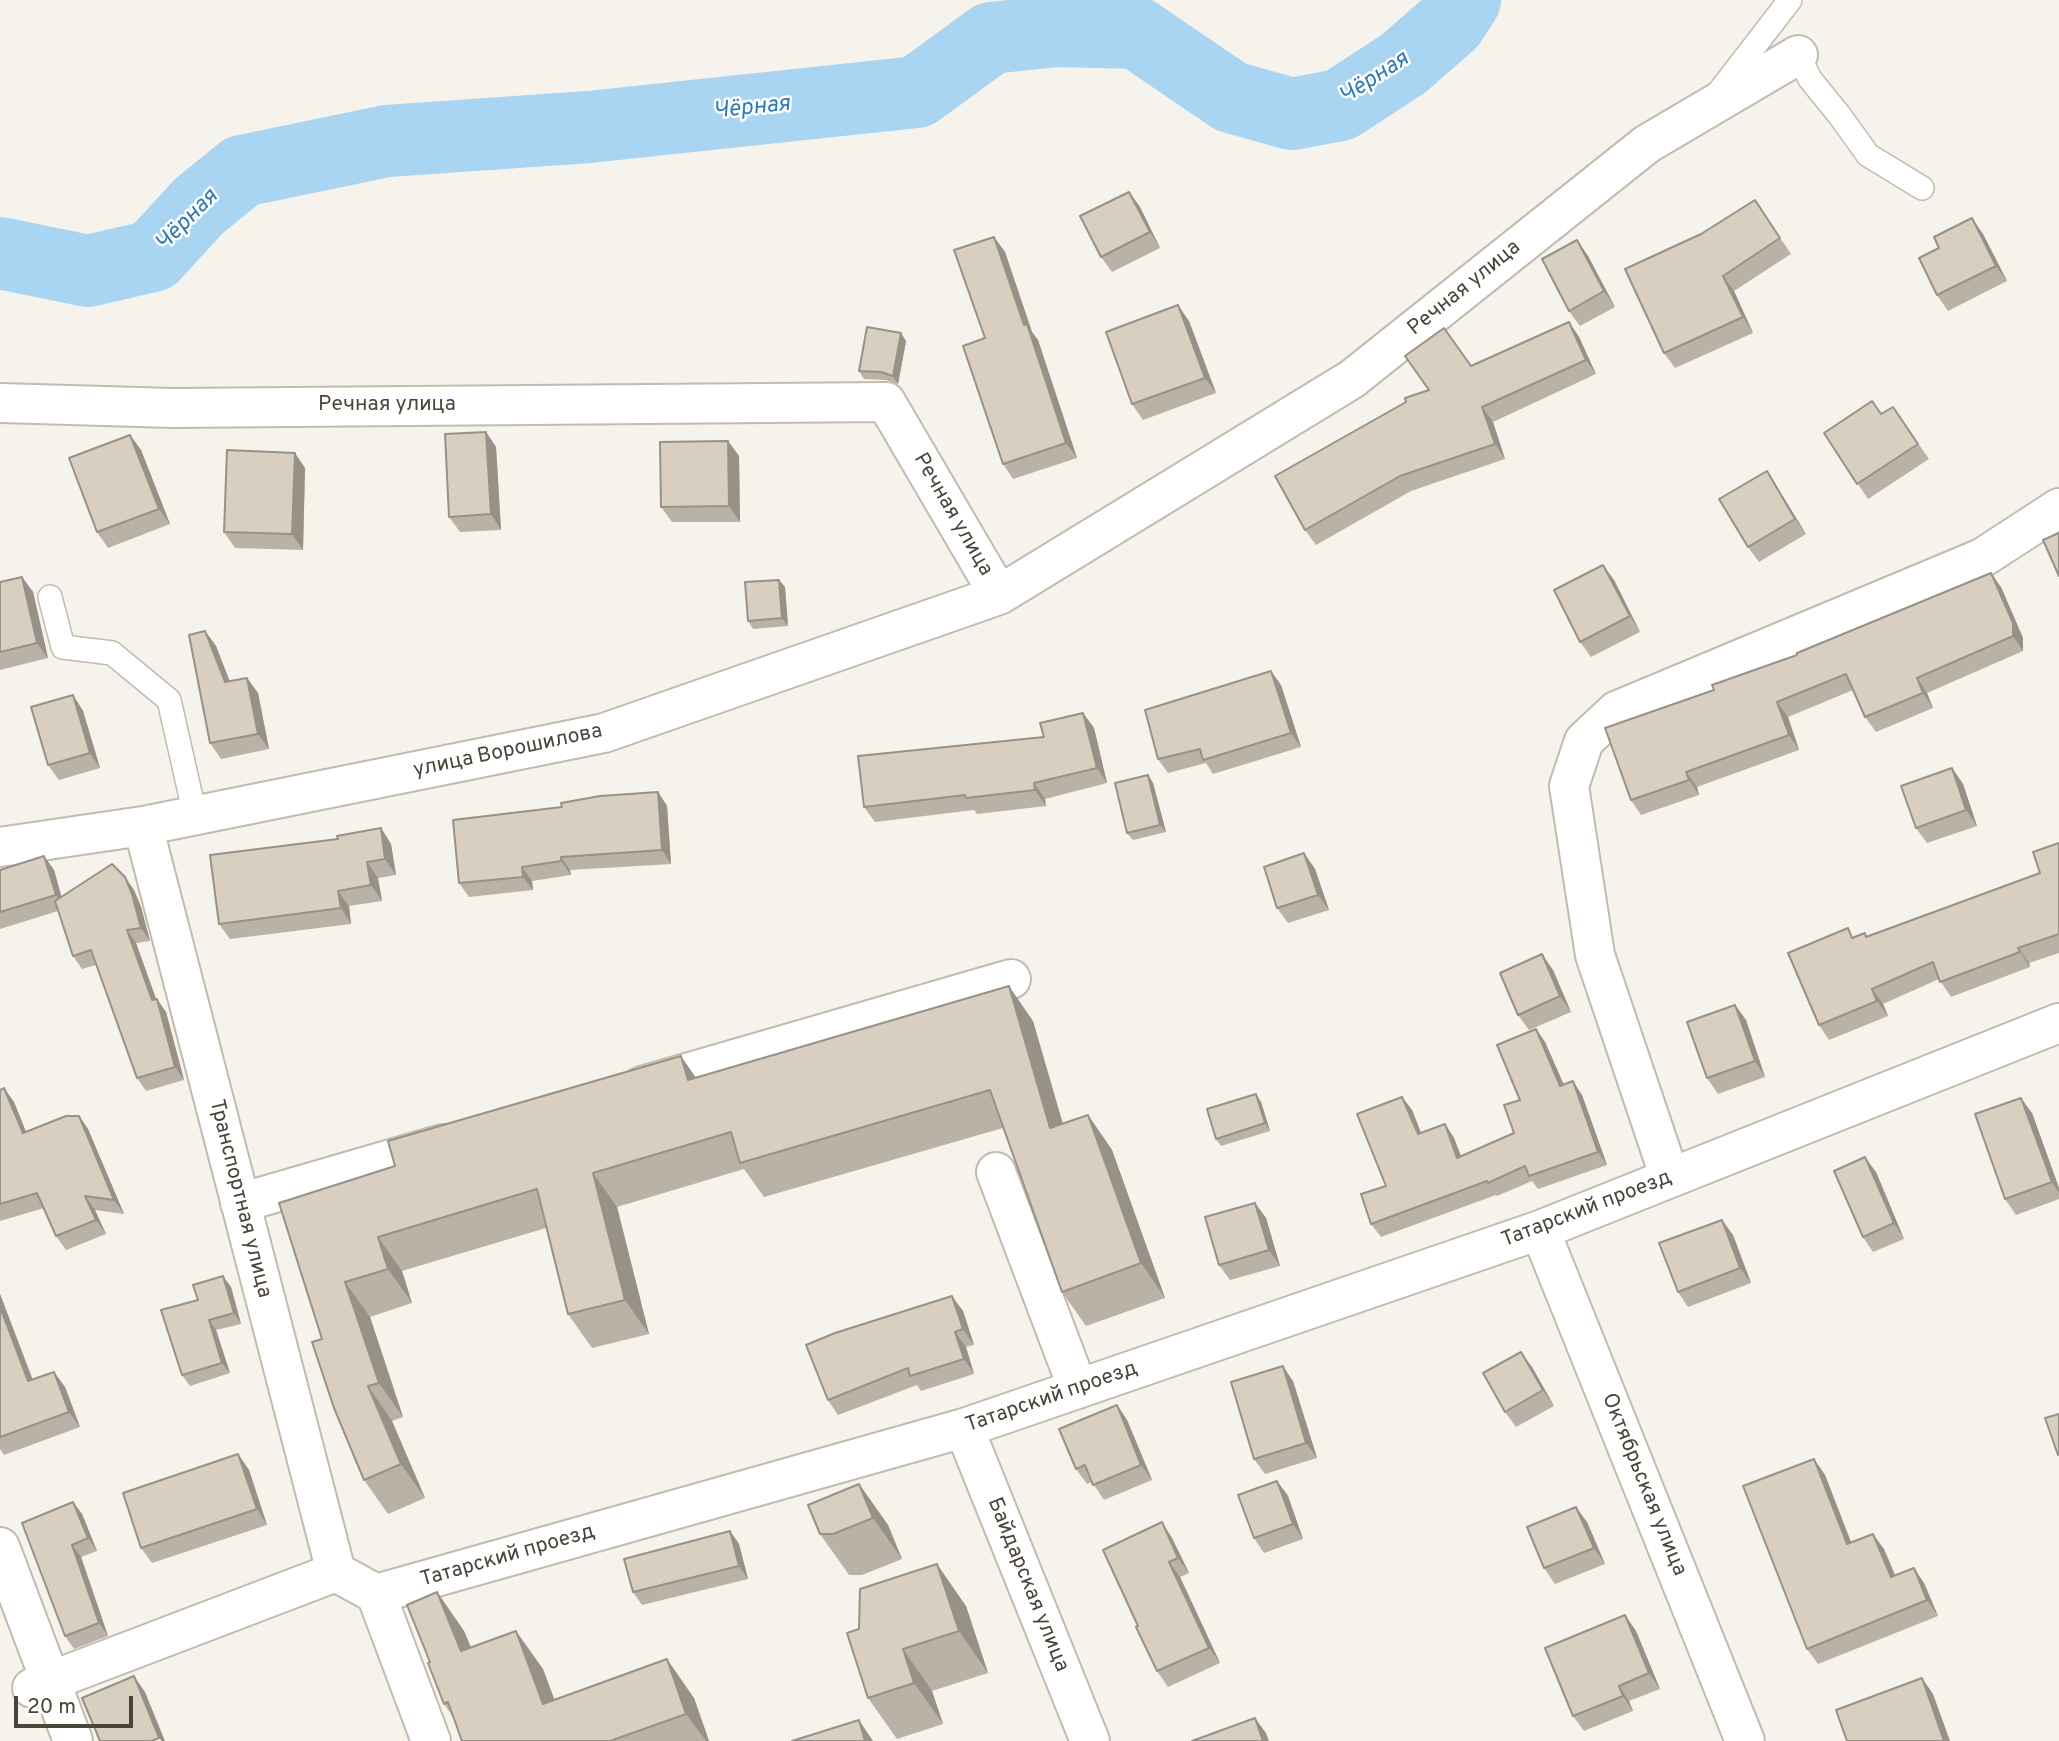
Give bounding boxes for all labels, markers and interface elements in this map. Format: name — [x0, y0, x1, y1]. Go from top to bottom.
water label: Чёрная — [1335, 47, 1415, 111]
water label: Чёрная — [712, 91, 792, 127]
water label: Чёрная — [151, 184, 225, 258]
street label: Речная улица — [1404, 236, 1526, 342]
street label: Речная улица — [318, 393, 456, 419]
street label: Речная улица — [907, 449, 997, 581]
street label: улица Ворошилова — [411, 720, 605, 784]
street label: Транспортная улица — [202, 1097, 276, 1301]
street label: Татарский проезд — [1498, 1166, 1676, 1254]
street label: Татарский проезд — [963, 1357, 1141, 1439]
street label: Октябрьская улица — [1595, 1390, 1691, 1580]
street label: Байдарская улица — [981, 1494, 1073, 1676]
street label: Татарский проезд — [418, 1520, 598, 1594]
scale bar — [18, 1682, 136, 1726]
text: 20 m — [27, 1694, 76, 1721]

